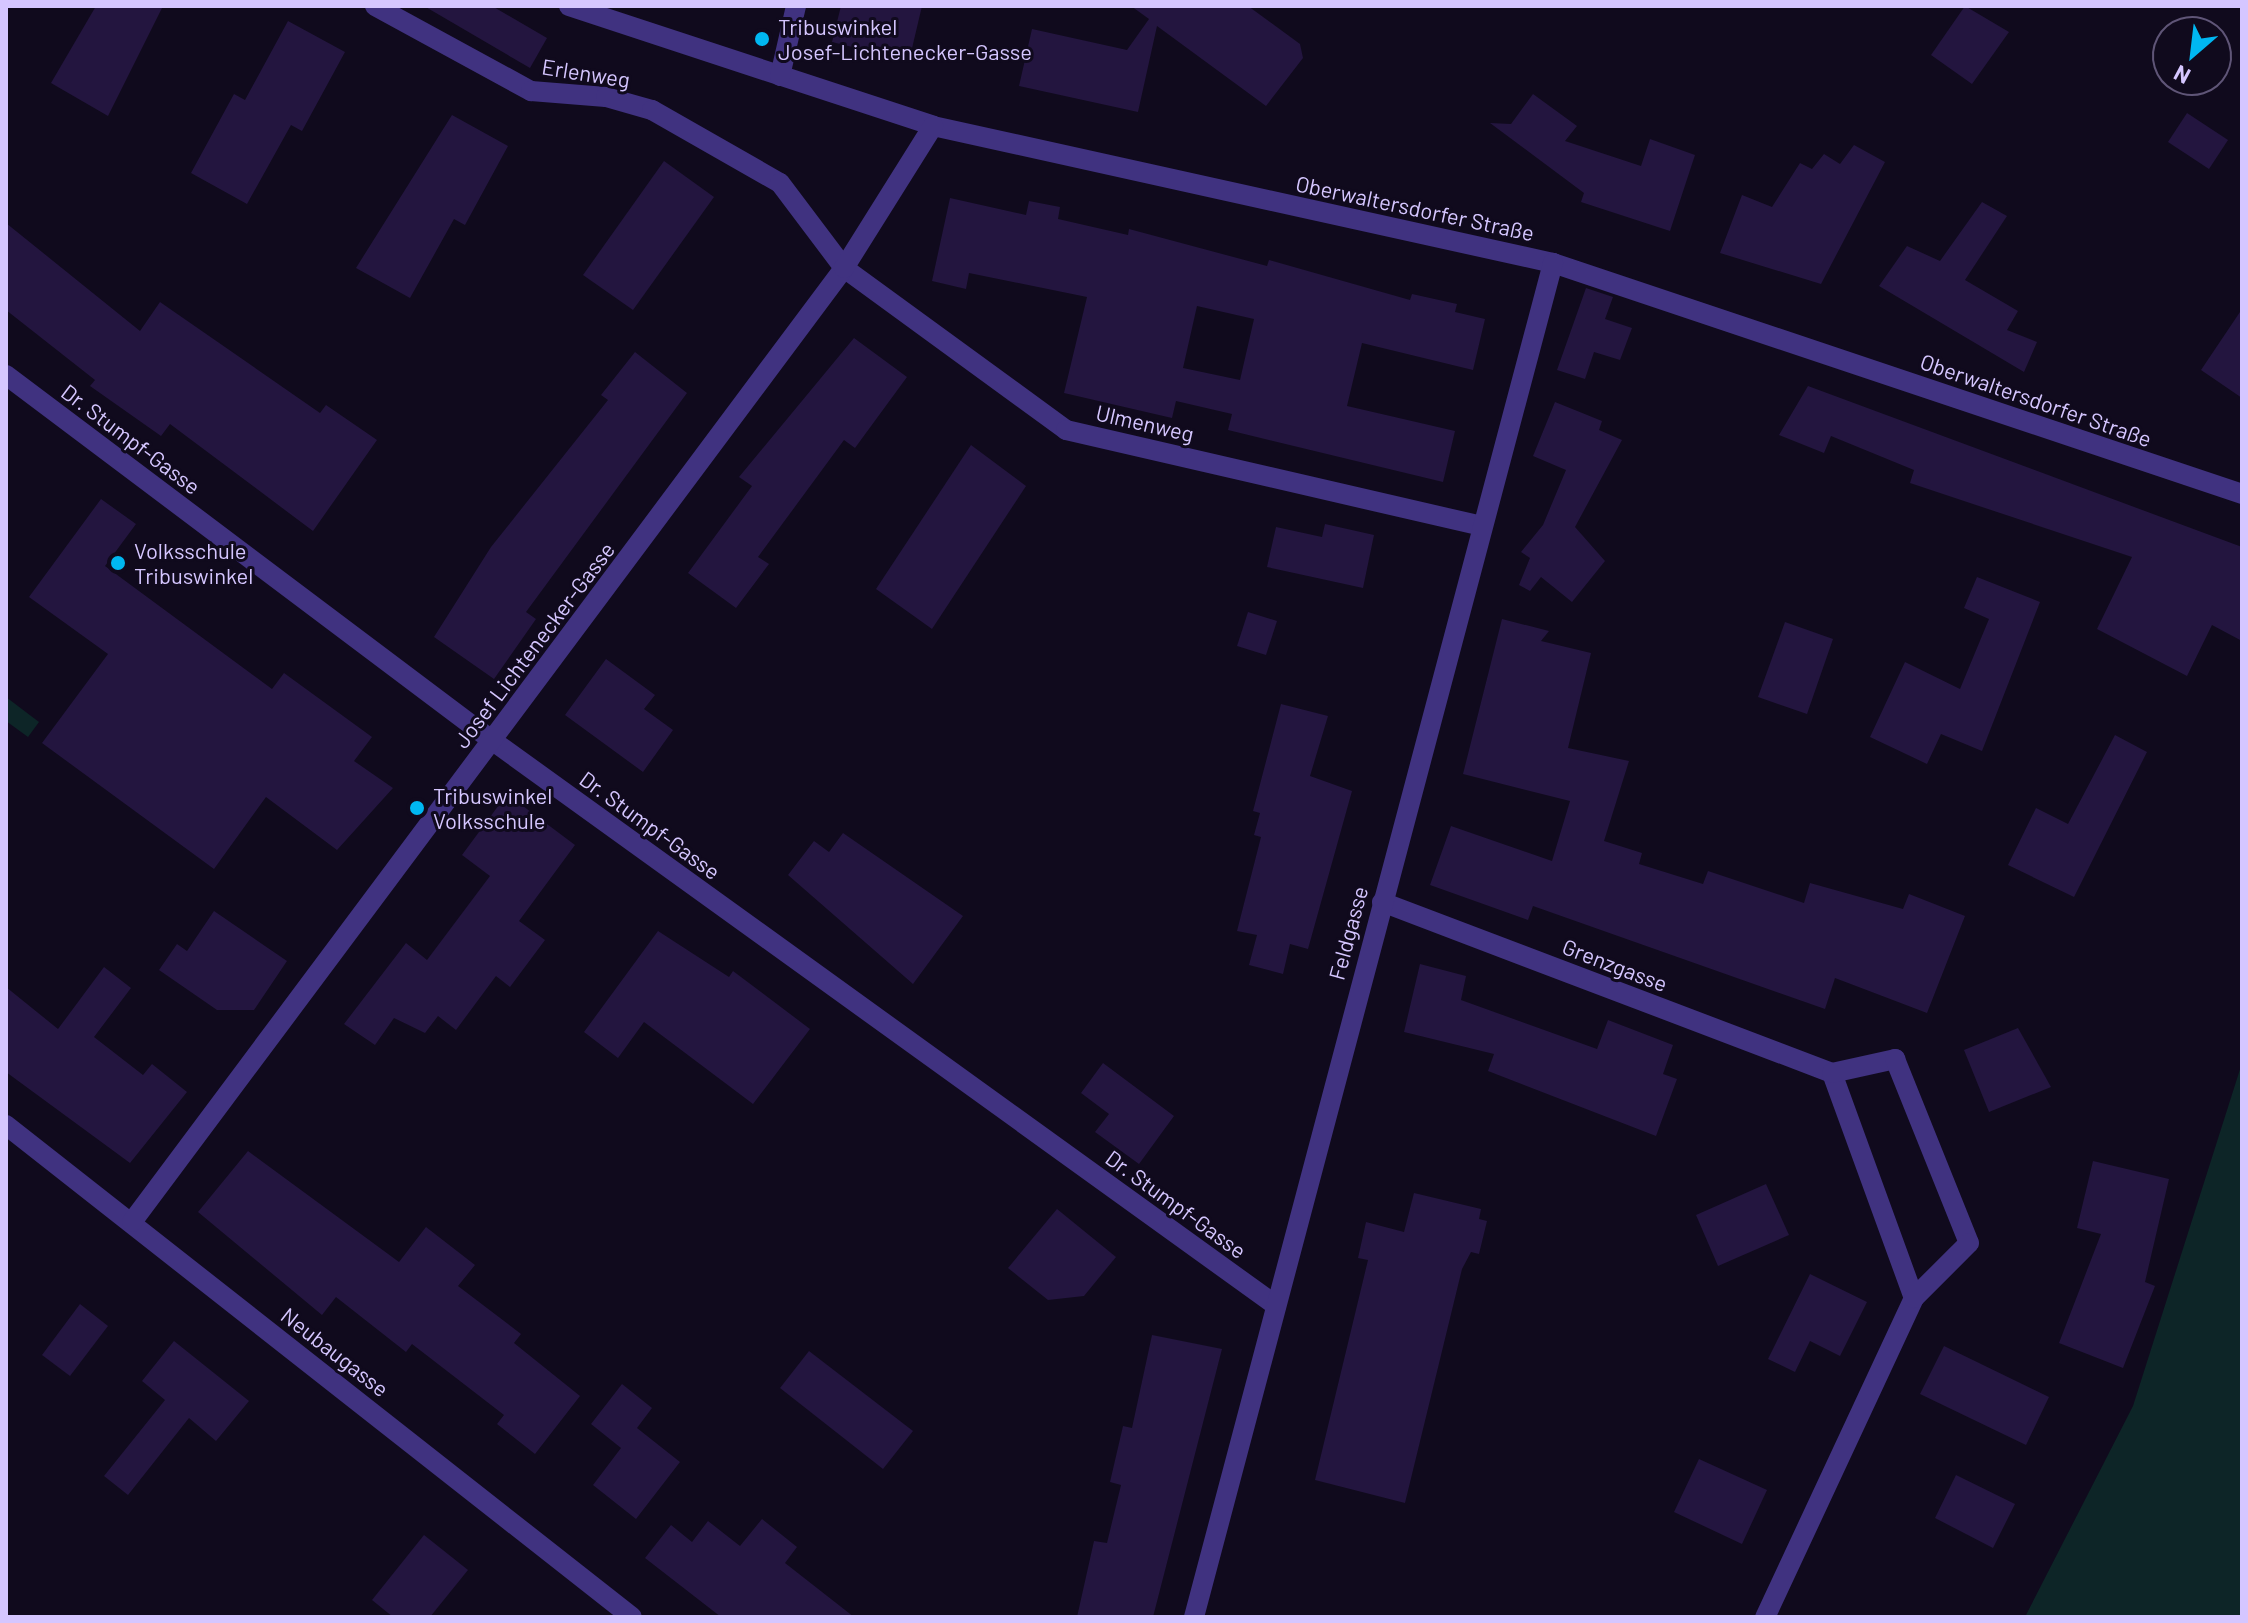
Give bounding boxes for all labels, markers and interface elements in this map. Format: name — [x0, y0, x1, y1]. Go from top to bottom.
place label: Tribuswinkel Josef-Lichtenecker-Gasse — [778, 13, 1032, 64]
north arrow — [2152, 16, 2232, 96]
marker: Tribuswinkel Josef-Lichtenecker-Gasse — [753, 30, 771, 48]
street label: Erlenweg — [540, 53, 632, 93]
text: N — [2169, 61, 2194, 90]
street label: Oberwaltersdorfer Straße — [1293, 170, 1537, 246]
street label: Oberwaltersdorfer Straße — [1917, 348, 2155, 452]
street label: Dr. Stumpf-Gasse — [56, 378, 206, 500]
street label: Ulmenweg — [1093, 399, 1197, 447]
place label: Volksschule Tribuswinkel — [134, 537, 253, 588]
street label: Josef Lichtenecker-Gasse — [448, 537, 620, 753]
marker: Volksschule Tribuswinkel — [109, 554, 127, 572]
street label: Dr. Stumpf-Gasse — [575, 765, 725, 885]
place label: Tribuswinkel Volksschule — [433, 782, 552, 834]
marker: Tribuswinkel Volksschule — [408, 799, 426, 817]
street label: Feldgasse — [1323, 883, 1373, 983]
street label: Grenzgasse — [1559, 933, 1671, 997]
street label: Dr. Stumpf-Gasse — [1101, 1144, 1251, 1264]
street label: Neubaugasse — [276, 1302, 394, 1402]

